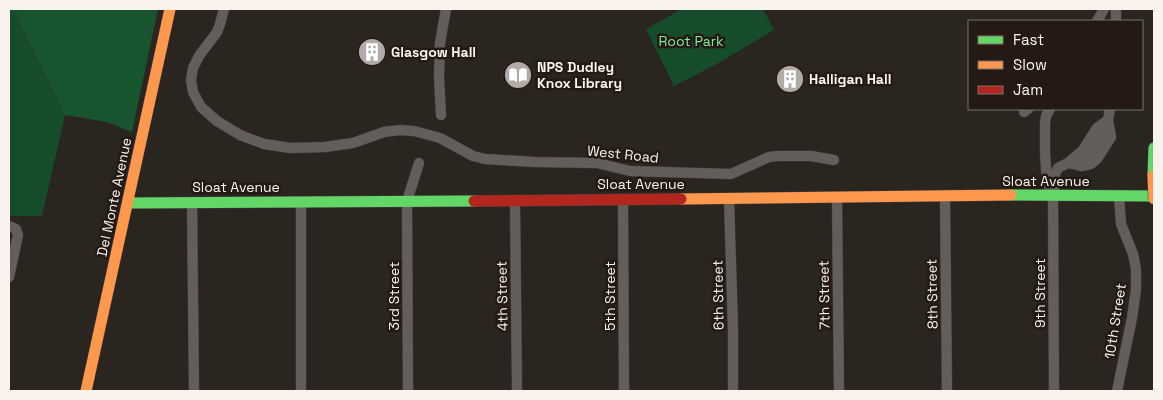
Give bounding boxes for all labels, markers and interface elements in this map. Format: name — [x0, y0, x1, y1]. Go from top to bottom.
legend — [968, 20, 1143, 110]
text: Fast — [1013, 30, 1044, 49]
park label: Root Park — [658, 32, 724, 50]
building icon: Glasgow Hall — [357, 37, 387, 67]
place label: Glasgow Hall — [391, 43, 476, 61]
text: Slow — [1013, 55, 1047, 74]
place label: NPS Dudley Knox Library — [537, 58, 622, 92]
library icon: NPS Dudley Knox Library — [503, 60, 533, 90]
building icon: Halligan Hall — [775, 64, 805, 94]
place label: Halligan Hall — [809, 70, 891, 88]
text: Jam — [1013, 80, 1043, 99]
street label: Del Monte Avenue — [93, 136, 135, 258]
street label: West Road — [586, 141, 660, 167]
street label: Sloat Avenue — [1002, 172, 1090, 190]
street label: Sloat Avenue — [597, 175, 685, 193]
street label: Sloat Avenue — [192, 178, 280, 196]
street label: 9th Street — [1031, 258, 1049, 328]
street label: 8th Street — [922, 259, 942, 329]
street label: 6th Street — [708, 260, 728, 330]
street label: 7th Street — [814, 260, 834, 330]
street label: 4th Street — [492, 261, 512, 331]
street label: 5th Street — [601, 261, 619, 331]
street label: 3rd Street — [385, 262, 403, 330]
street label: 10th Street — [1100, 282, 1130, 360]

